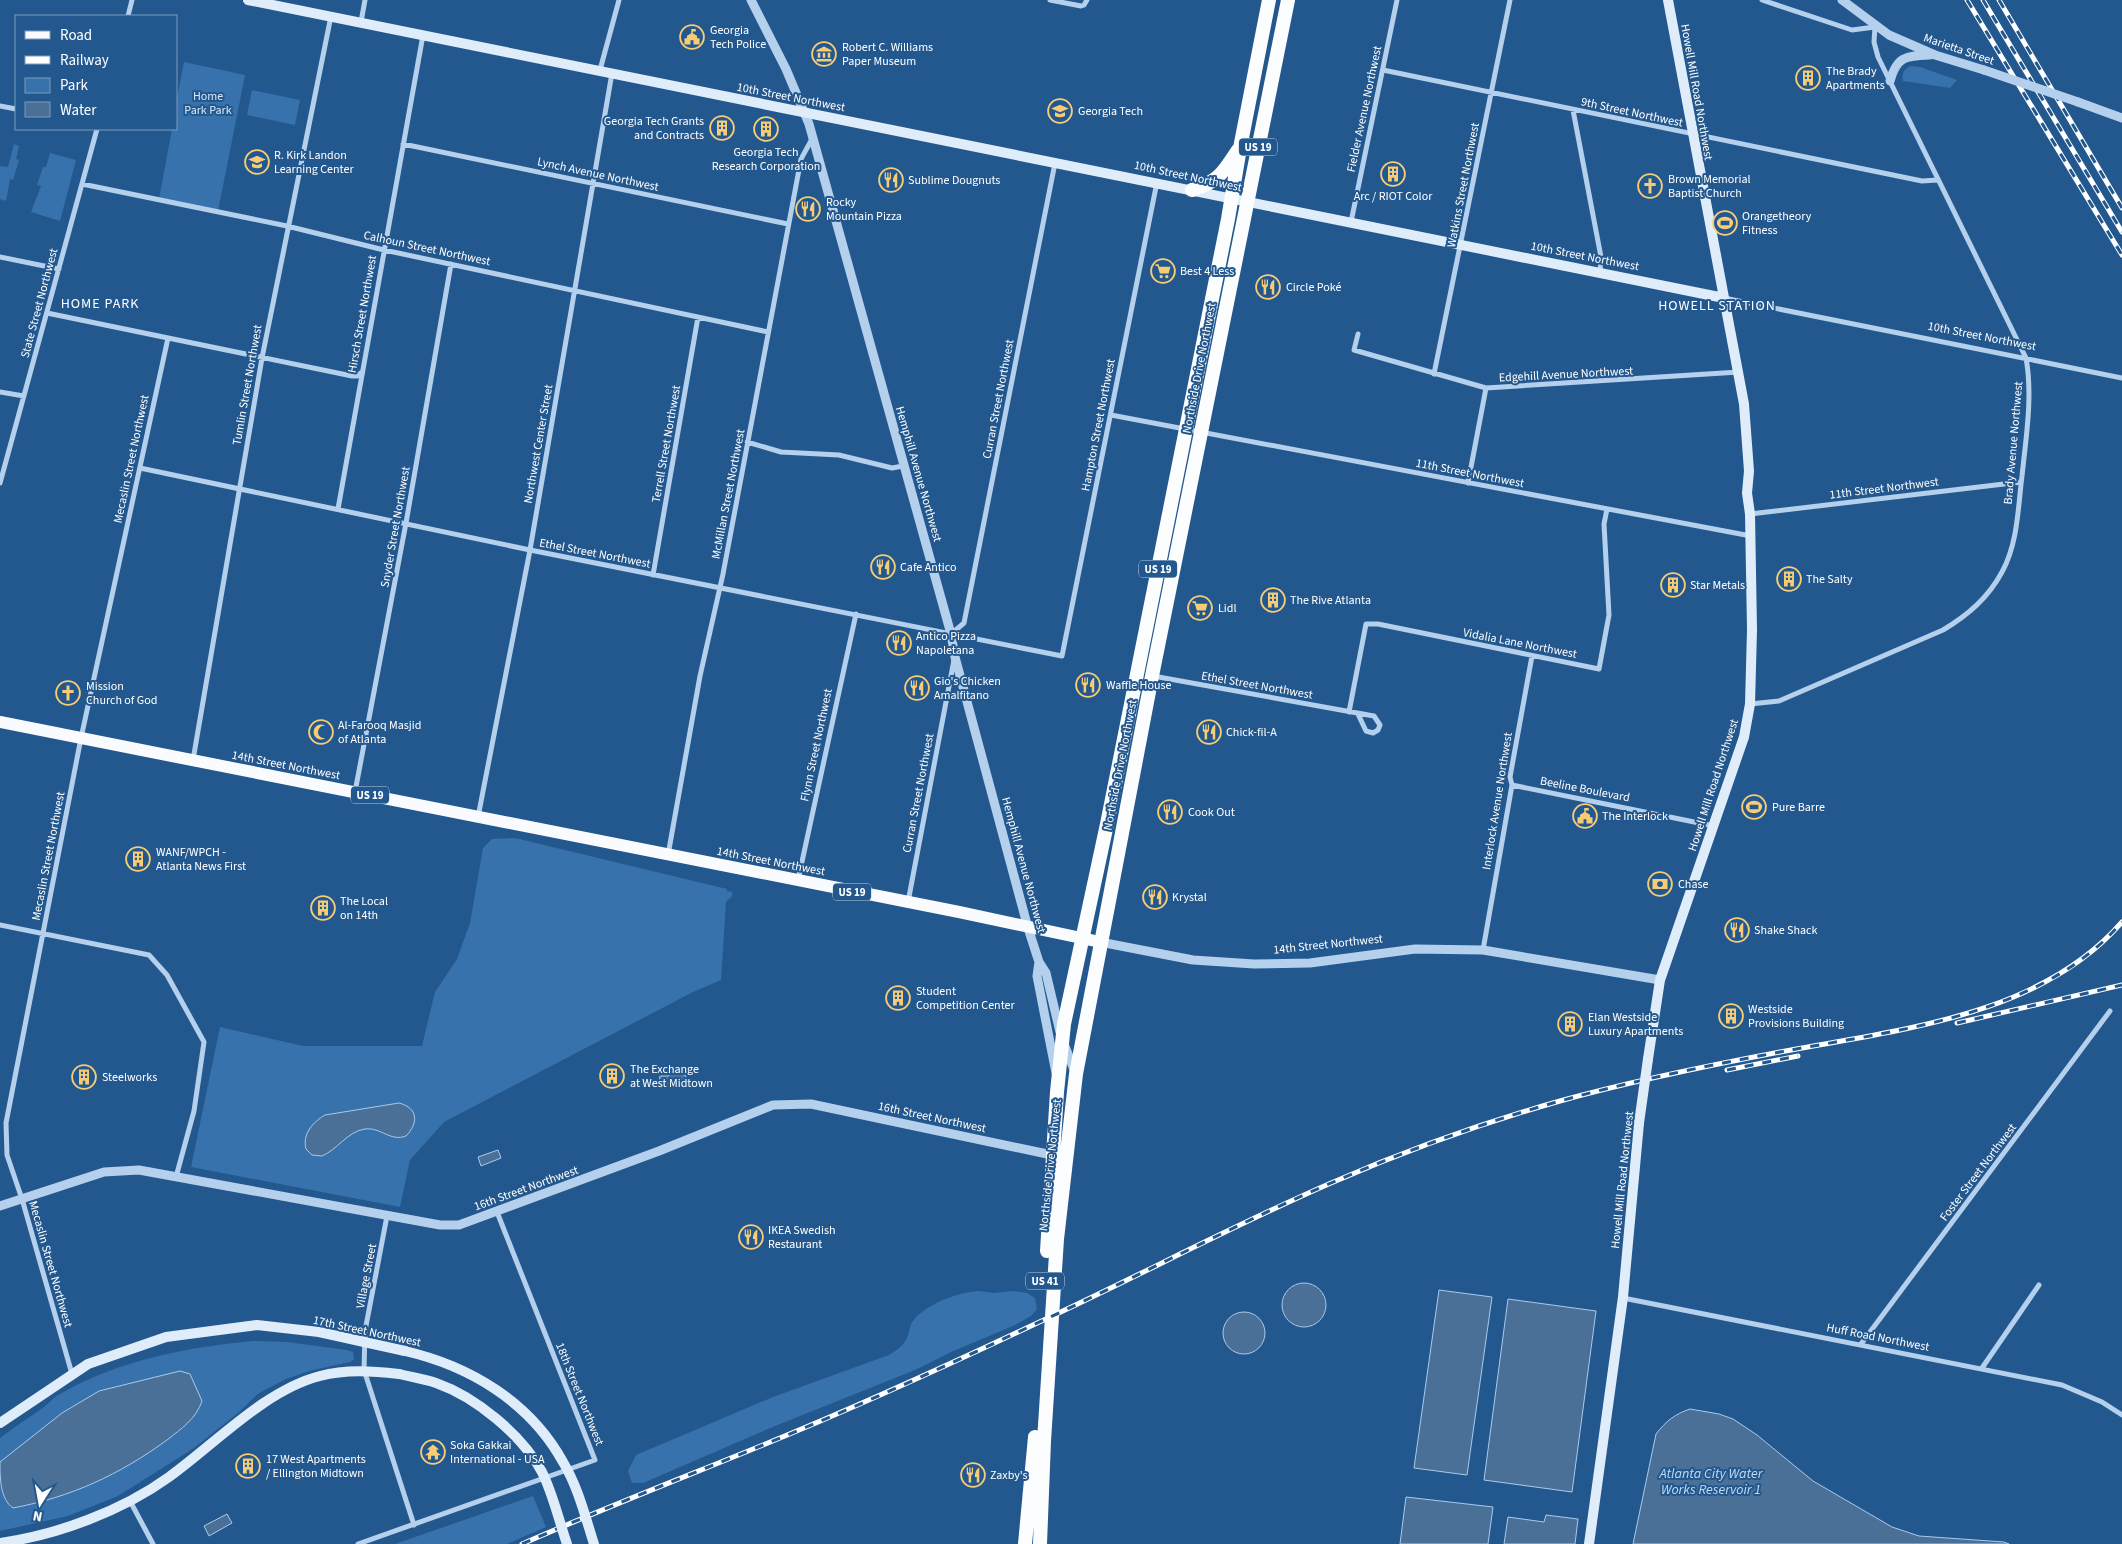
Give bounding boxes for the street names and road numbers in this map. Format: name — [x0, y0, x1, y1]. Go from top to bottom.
street label: Howell Mill Road Northwest — [1676, 23, 1717, 162]
street label: Marietta Street — [1921, 29, 1997, 70]
street label: Fielder Avenue Northwest — [1343, 44, 1386, 174]
street label: 10th Street Northwest — [735, 79, 846, 116]
street label: 9th Street Northwest — [1579, 93, 1684, 132]
street label: Watkins Street Northwest — [1443, 121, 1484, 249]
road number: US 19 — [1239, 138, 1277, 156]
street label: Lynch Avenue Northwest — [536, 153, 660, 196]
street label: 10th Street Northwest — [1132, 157, 1243, 196]
street label: Calhoun Street Northwest — [362, 227, 492, 270]
street label: 10th Street Northwest — [1529, 238, 1640, 275]
street label: State Street Northwest — [17, 246, 62, 360]
street label: Hirsch Street Northwest — [344, 254, 381, 374]
street label: Northside Drive Northwest — [1178, 301, 1221, 435]
street label: 10th Street Northwest — [1926, 318, 2037, 355]
street label: Tumlin Street Northwest — [229, 323, 266, 447]
street label: Curran Street Northwest — [979, 338, 1018, 460]
street label: Hampton Street Northwest — [1077, 357, 1120, 493]
street label: Edgehill Avenue Northwest — [1498, 362, 1634, 387]
street label: Brady Avenue Northwest — [2000, 381, 2027, 505]
street label: Northwest Center Street — [520, 383, 557, 505]
street label: Terrell Street Northwest — [648, 384, 685, 504]
street label: Mecaslin Street Northwest — [110, 393, 153, 525]
street label: Hemphill Avenue Northwest — [891, 404, 946, 544]
street label: McMillan Street Northwest — [708, 428, 749, 560]
street label: 11th Street Northwest — [1414, 455, 1525, 492]
street label: Snyder Street Northwest — [376, 465, 415, 589]
street label: 11th Street Northwest — [1829, 473, 1940, 504]
street label: Ethel Street Northwest — [538, 534, 652, 573]
road number: US 19 — [1139, 560, 1177, 578]
street label: Vidalia Lane Northwest — [1462, 624, 1578, 663]
street label: Ethel Street Northwest — [1200, 667, 1314, 704]
street label: Flynn Street Northwest — [796, 687, 837, 803]
street label: Northside Drive Northwest — [1099, 698, 1142, 832]
street label: Howell Mill Road Northwest — [1684, 717, 1743, 853]
street label: Interlock Avenue Northwest — [1478, 731, 1517, 871]
street label: Curran Street Northwest — [899, 732, 938, 854]
street label: 14th Street Northwest — [230, 747, 341, 784]
street label: Beeline Boulevard — [1539, 772, 1631, 807]
road number: US 19 — [351, 786, 389, 804]
street label: Mecaslin Street Northwest — [28, 790, 69, 922]
street label: Hemphill Avenue Northwest — [997, 795, 1050, 935]
street label: 14th Street Northwest — [715, 843, 826, 880]
road number: US 19 — [833, 884, 871, 900]
street label: 14th Street Northwest — [1273, 930, 1384, 959]
street label: 16th Street Northwest — [876, 1098, 987, 1137]
street label: Northside Drive Northwest — [1035, 1098, 1066, 1232]
street label: Howell Mill Road Northwest — [1607, 1110, 1638, 1250]
street label: Foster Street Northwest — [1936, 1120, 2021, 1225]
street label: 16th Street Northwest — [472, 1162, 581, 1215]
street label: Mecaslin Street Northwest — [24, 1199, 77, 1329]
street label: Village Street — [352, 1242, 381, 1310]
road number: US 41 — [1026, 1272, 1064, 1290]
street label: 17th Street Northwest — [311, 1312, 422, 1351]
street label: Huff Road Northwest — [1825, 1319, 1931, 1356]
street label: 18th Street Northwest — [551, 1340, 608, 1448]

